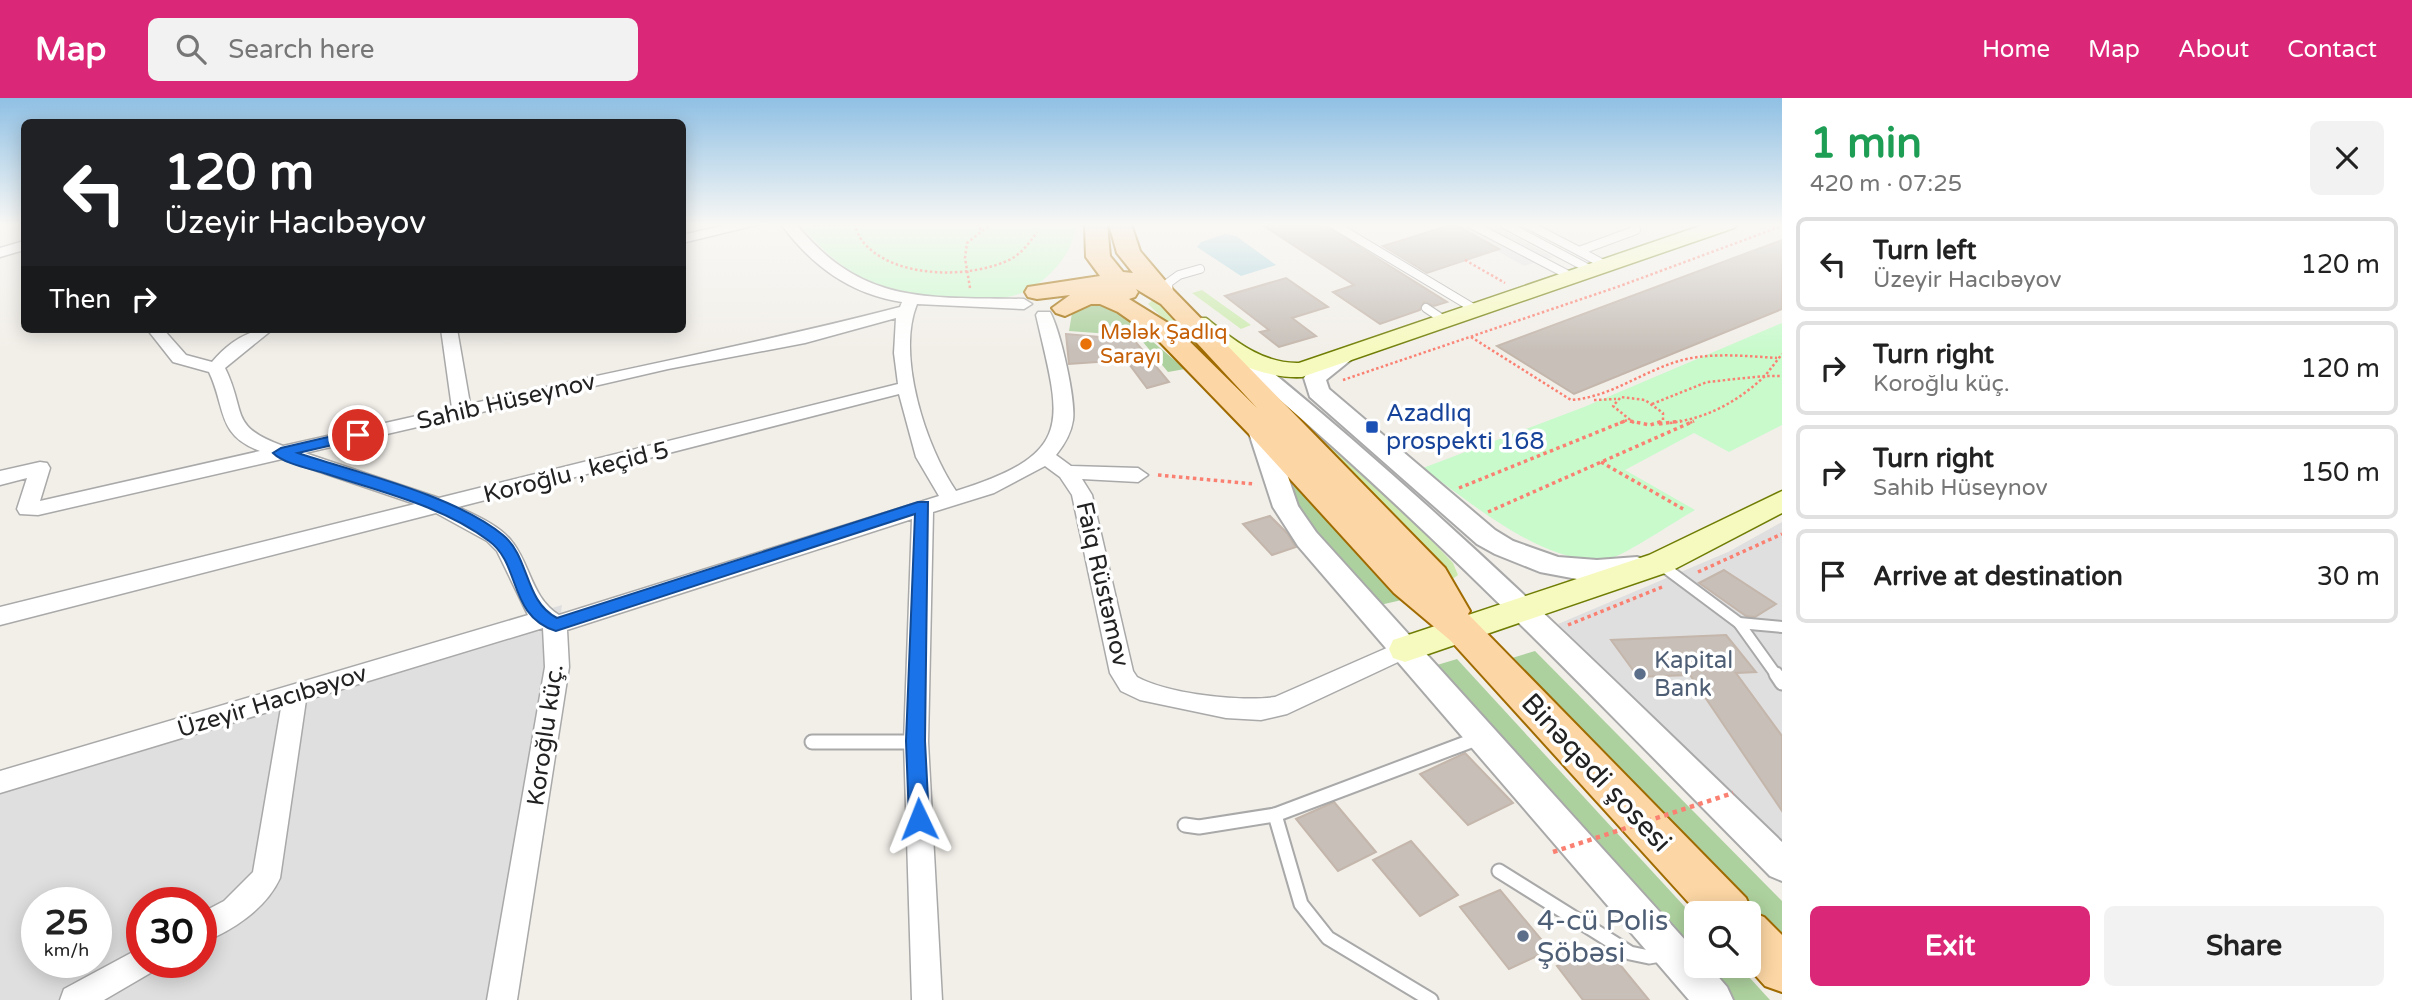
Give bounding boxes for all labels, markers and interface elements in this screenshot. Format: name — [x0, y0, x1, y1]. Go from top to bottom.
search box — [148, 18, 638, 81]
text: Map — [35, 30, 106, 69]
icon: search — [172, 30, 210, 68]
text: Search here — [228, 34, 374, 65]
text: Home — [1982, 35, 2050, 64]
text: Map — [2088, 35, 2140, 64]
text: About — [2178, 35, 2249, 64]
text: Contact — [2287, 35, 2377, 64]
text: 1 min — [1810, 118, 1922, 169]
button: close — [2310, 121, 2384, 195]
text: 120 m — [164, 144, 314, 203]
icon: left — [49, 147, 140, 238]
text: 420 m · 07:25 — [1810, 170, 1962, 198]
text: Üzeyir Hacıbəyov — [164, 204, 426, 242]
text: Turn left — [1873, 235, 1976, 266]
icon: left — [1814, 245, 1852, 283]
text: 120 m — [2300, 249, 2380, 280]
text: Üzeyir Hacıbəyov — [1873, 266, 2062, 294]
icon: right — [125, 280, 163, 318]
text: Then — [49, 284, 111, 315]
place label: Mələk Şadlıq Sarayı — [1100, 320, 1228, 369]
marker: Mələk Şadlıq Sarayı — [1078, 336, 1094, 352]
text: Turn right — [1873, 339, 1994, 370]
icon: right — [1814, 349, 1852, 387]
text: 120 m — [2300, 353, 2380, 384]
street label: Sahib Hüseynov — [414, 367, 598, 436]
text: Koroğlu küç. — [1873, 370, 2010, 398]
place label: Azadlıq prospekti 168 — [1386, 399, 1545, 456]
pin — [328, 405, 388, 465]
icon: arrive — [339, 416, 377, 454]
marker: Azadlıq prospekti 168 — [1364, 419, 1380, 435]
street label: Koroğlu , keçid 5 — [480, 435, 672, 510]
text: Turn right — [1873, 443, 1994, 474]
icon: right — [1814, 453, 1852, 491]
text: 150 m — [2300, 457, 2380, 488]
text: Sahib Hüseynov — [1873, 474, 2048, 502]
street label: Faiq Rüstəmov — [1069, 499, 1136, 670]
icon: arrive — [1814, 557, 1852, 595]
text: Arrive at destination — [1873, 561, 2123, 592]
text: 30 m — [2317, 561, 2380, 592]
place label: Kapital Bank — [1654, 646, 1733, 703]
street label: Üzeyir Hacıbəyov — [174, 659, 371, 744]
street label: Koroğlu küç. — [521, 662, 570, 808]
marker: Kapital Bank — [1632, 666, 1648, 682]
street label: Binəqədi şosesi — [1514, 686, 1678, 859]
position arrow — [882, 782, 956, 856]
speed limit sign: 30 — [126, 887, 217, 978]
map controls — [1684, 901, 1761, 978]
button: search — [1684, 901, 1761, 978]
text: 25 — [45, 902, 88, 944]
place label: 4-cü Polis Şöbəsi — [1537, 904, 1668, 970]
button: Exit — [1810, 906, 2090, 986]
button: Share — [2104, 906, 2384, 986]
marker: 4-cü Polis Şöbəsi — [1515, 928, 1531, 944]
text: km/h — [44, 939, 89, 961]

